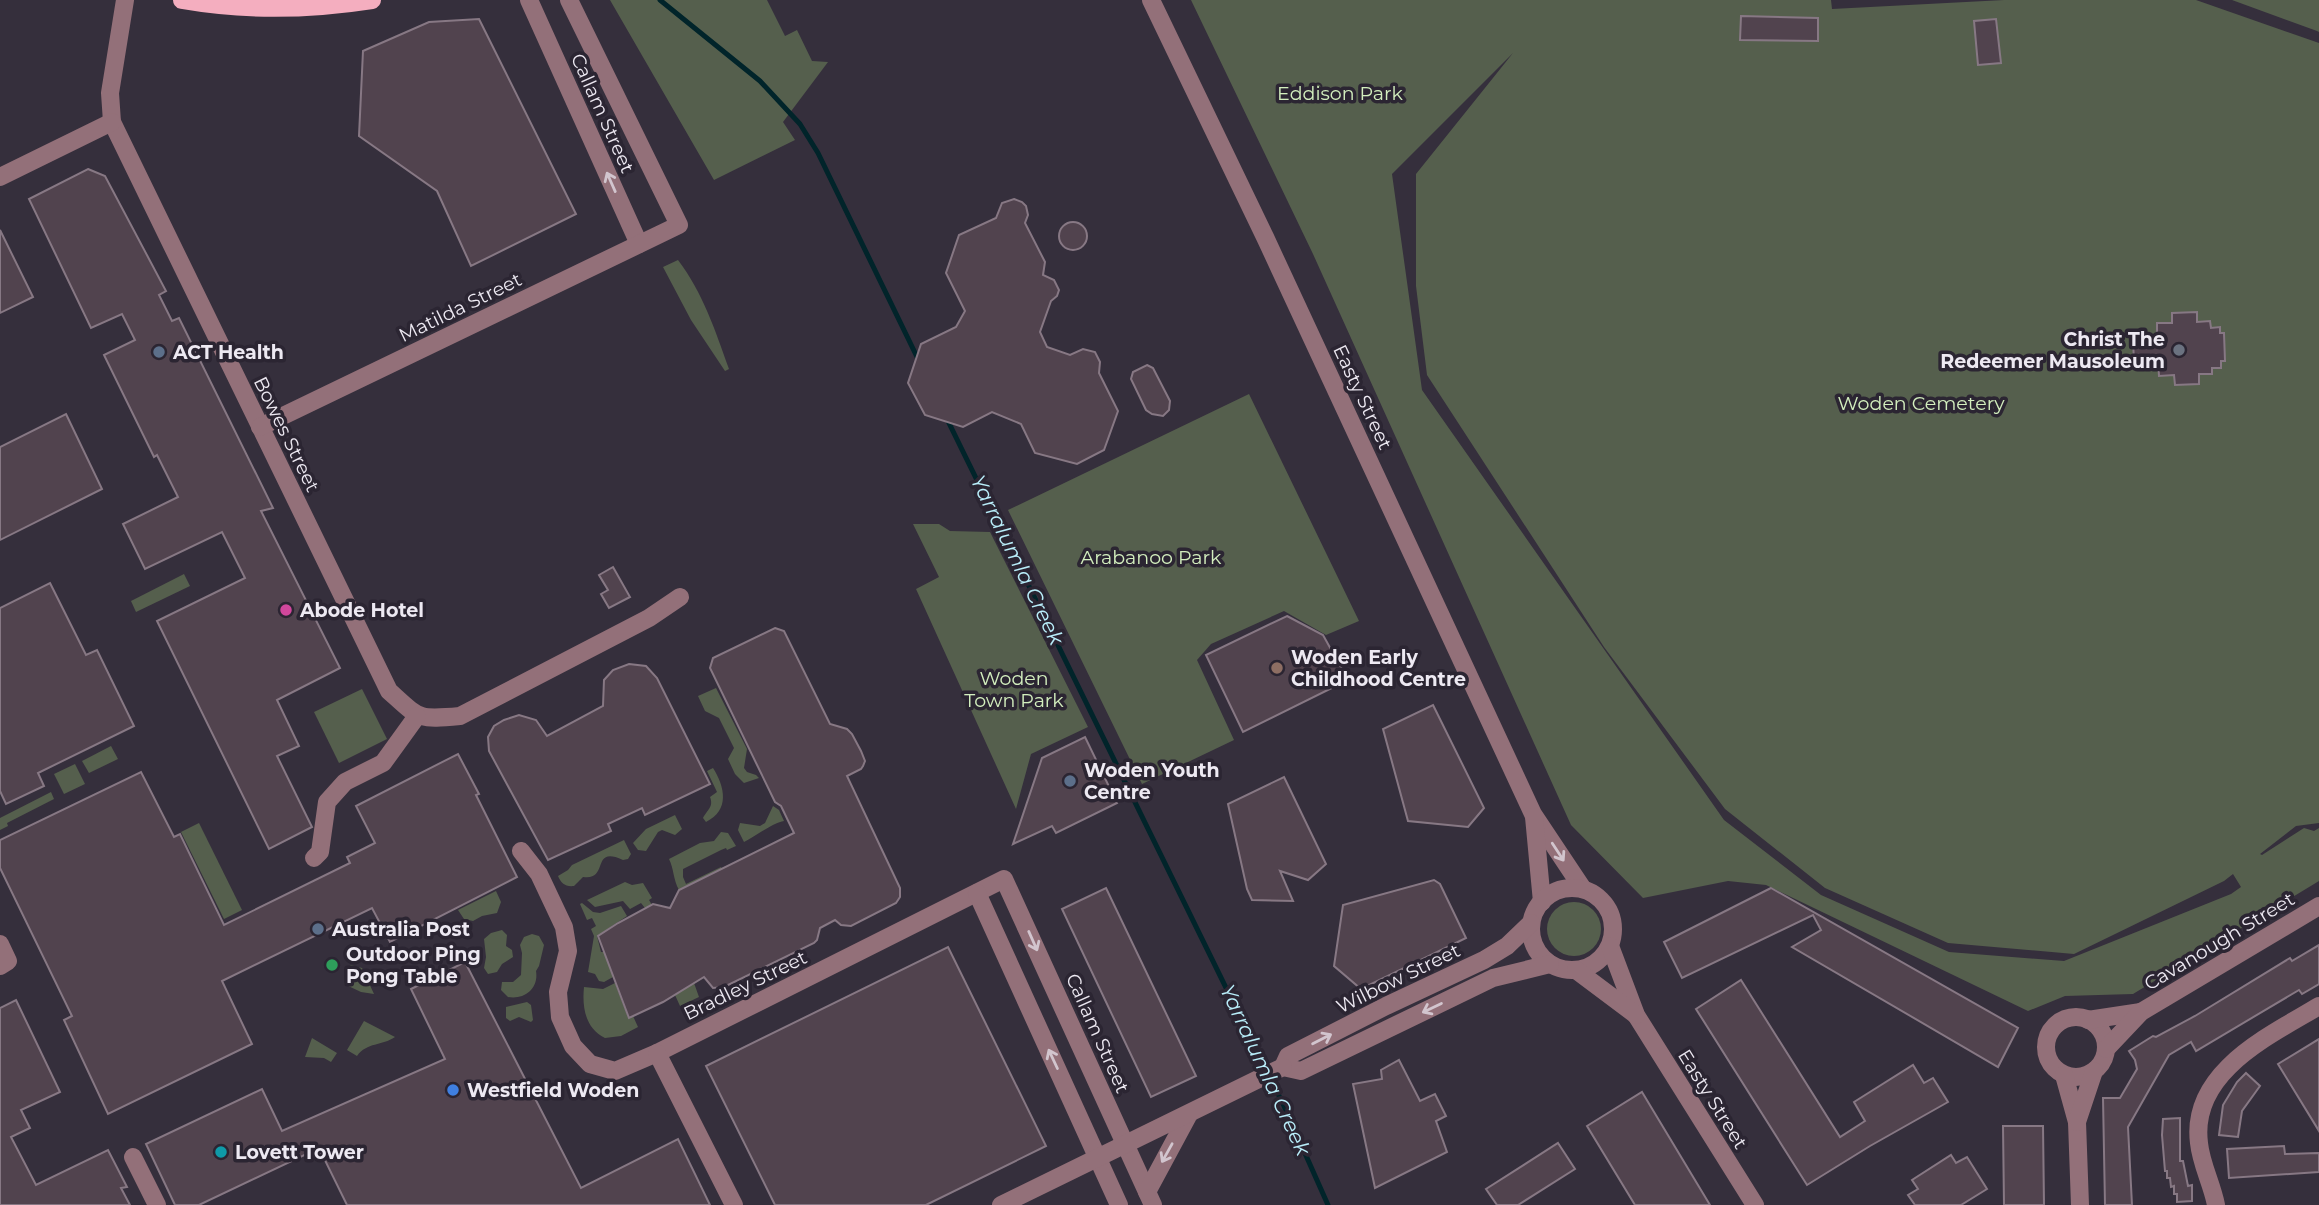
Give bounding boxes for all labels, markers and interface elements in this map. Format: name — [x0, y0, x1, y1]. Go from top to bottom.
street label: Callam Street — [566, 50, 639, 177]
park label: Eddison Park — [1277, 82, 1404, 105]
one-way arrow — [604, 172, 617, 193]
street label: Matilda Street — [395, 268, 526, 347]
place label: Christ The Redeemer Mausoleum — [1940, 328, 2165, 373]
place label: ACT Health — [172, 341, 284, 364]
street label: Easty Street — [1328, 341, 1397, 453]
marker: Christ The Redeemer Mausoleum — [2171, 342, 2187, 358]
marker: ACT Health — [151, 344, 167, 360]
street label: Bowes Street — [249, 373, 325, 496]
park label: Woden Cemetery — [1838, 392, 2005, 415]
water label: Yarralumla Creek — [965, 471, 1070, 650]
park label: Arabanoo Park — [1081, 546, 1222, 569]
place label: Abode Hotel — [299, 599, 424, 622]
marker: Abode Hotel — [278, 602, 294, 618]
place label: Woden Early Childhood Centre — [1291, 646, 1466, 691]
marker: Woden Early Childhood Centre — [1269, 660, 1285, 676]
park label: Woden Town Park — [964, 667, 1064, 712]
place label: Woden Youth Centre — [1084, 759, 1220, 804]
marker: Woden Youth Centre — [1062, 773, 1078, 789]
one-way arrow — [1551, 841, 1565, 861]
street label: Cavanough Street — [2140, 887, 2299, 995]
place label: Australia Post — [331, 918, 470, 941]
marker: Australia Post — [310, 921, 326, 937]
one-way arrow — [1027, 930, 1040, 951]
street label: Wilbow Street — [1333, 938, 1464, 1018]
place label: Outdoor Ping Pong Table — [346, 943, 481, 988]
street label: Bradley Street — [680, 946, 811, 1025]
marker: Outdoor Ping Pong Table — [324, 957, 340, 973]
street label: Callam Street — [1061, 970, 1134, 1097]
water label: Yarralumla Creek — [1215, 980, 1317, 1161]
one-way arrow — [1422, 1002, 1443, 1015]
one-way arrow — [1311, 1031, 1332, 1045]
street label: Easty Street — [1673, 1045, 1752, 1153]
one-way arrow — [1046, 1049, 1059, 1071]
place label: Westfield Woden — [467, 1079, 639, 1102]
marker: Westfield Woden — [445, 1082, 461, 1098]
place label: Lovett Tower — [235, 1141, 364, 1164]
one-way arrow — [1160, 1142, 1173, 1163]
marker: Lovett Tower — [213, 1144, 229, 1160]

